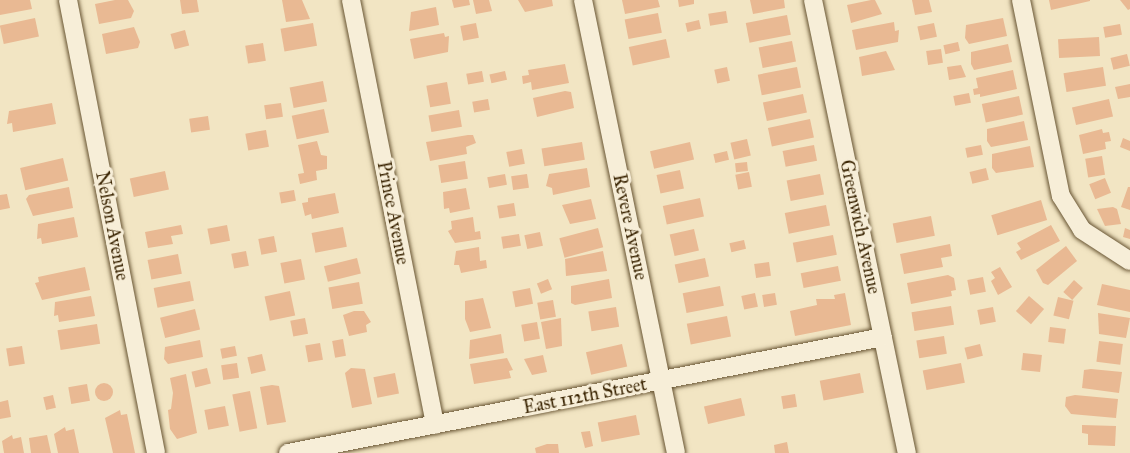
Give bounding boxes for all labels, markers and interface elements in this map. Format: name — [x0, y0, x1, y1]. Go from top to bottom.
street label: Greenwich Avenue — [835, 158, 885, 296]
street label: Prince Avenue — [372, 160, 414, 266]
street label: Nelson Avenue — [91, 170, 133, 282]
street label: Revere Avenue — [608, 172, 652, 282]
street label: East 112th Street — [521, 373, 649, 419]

